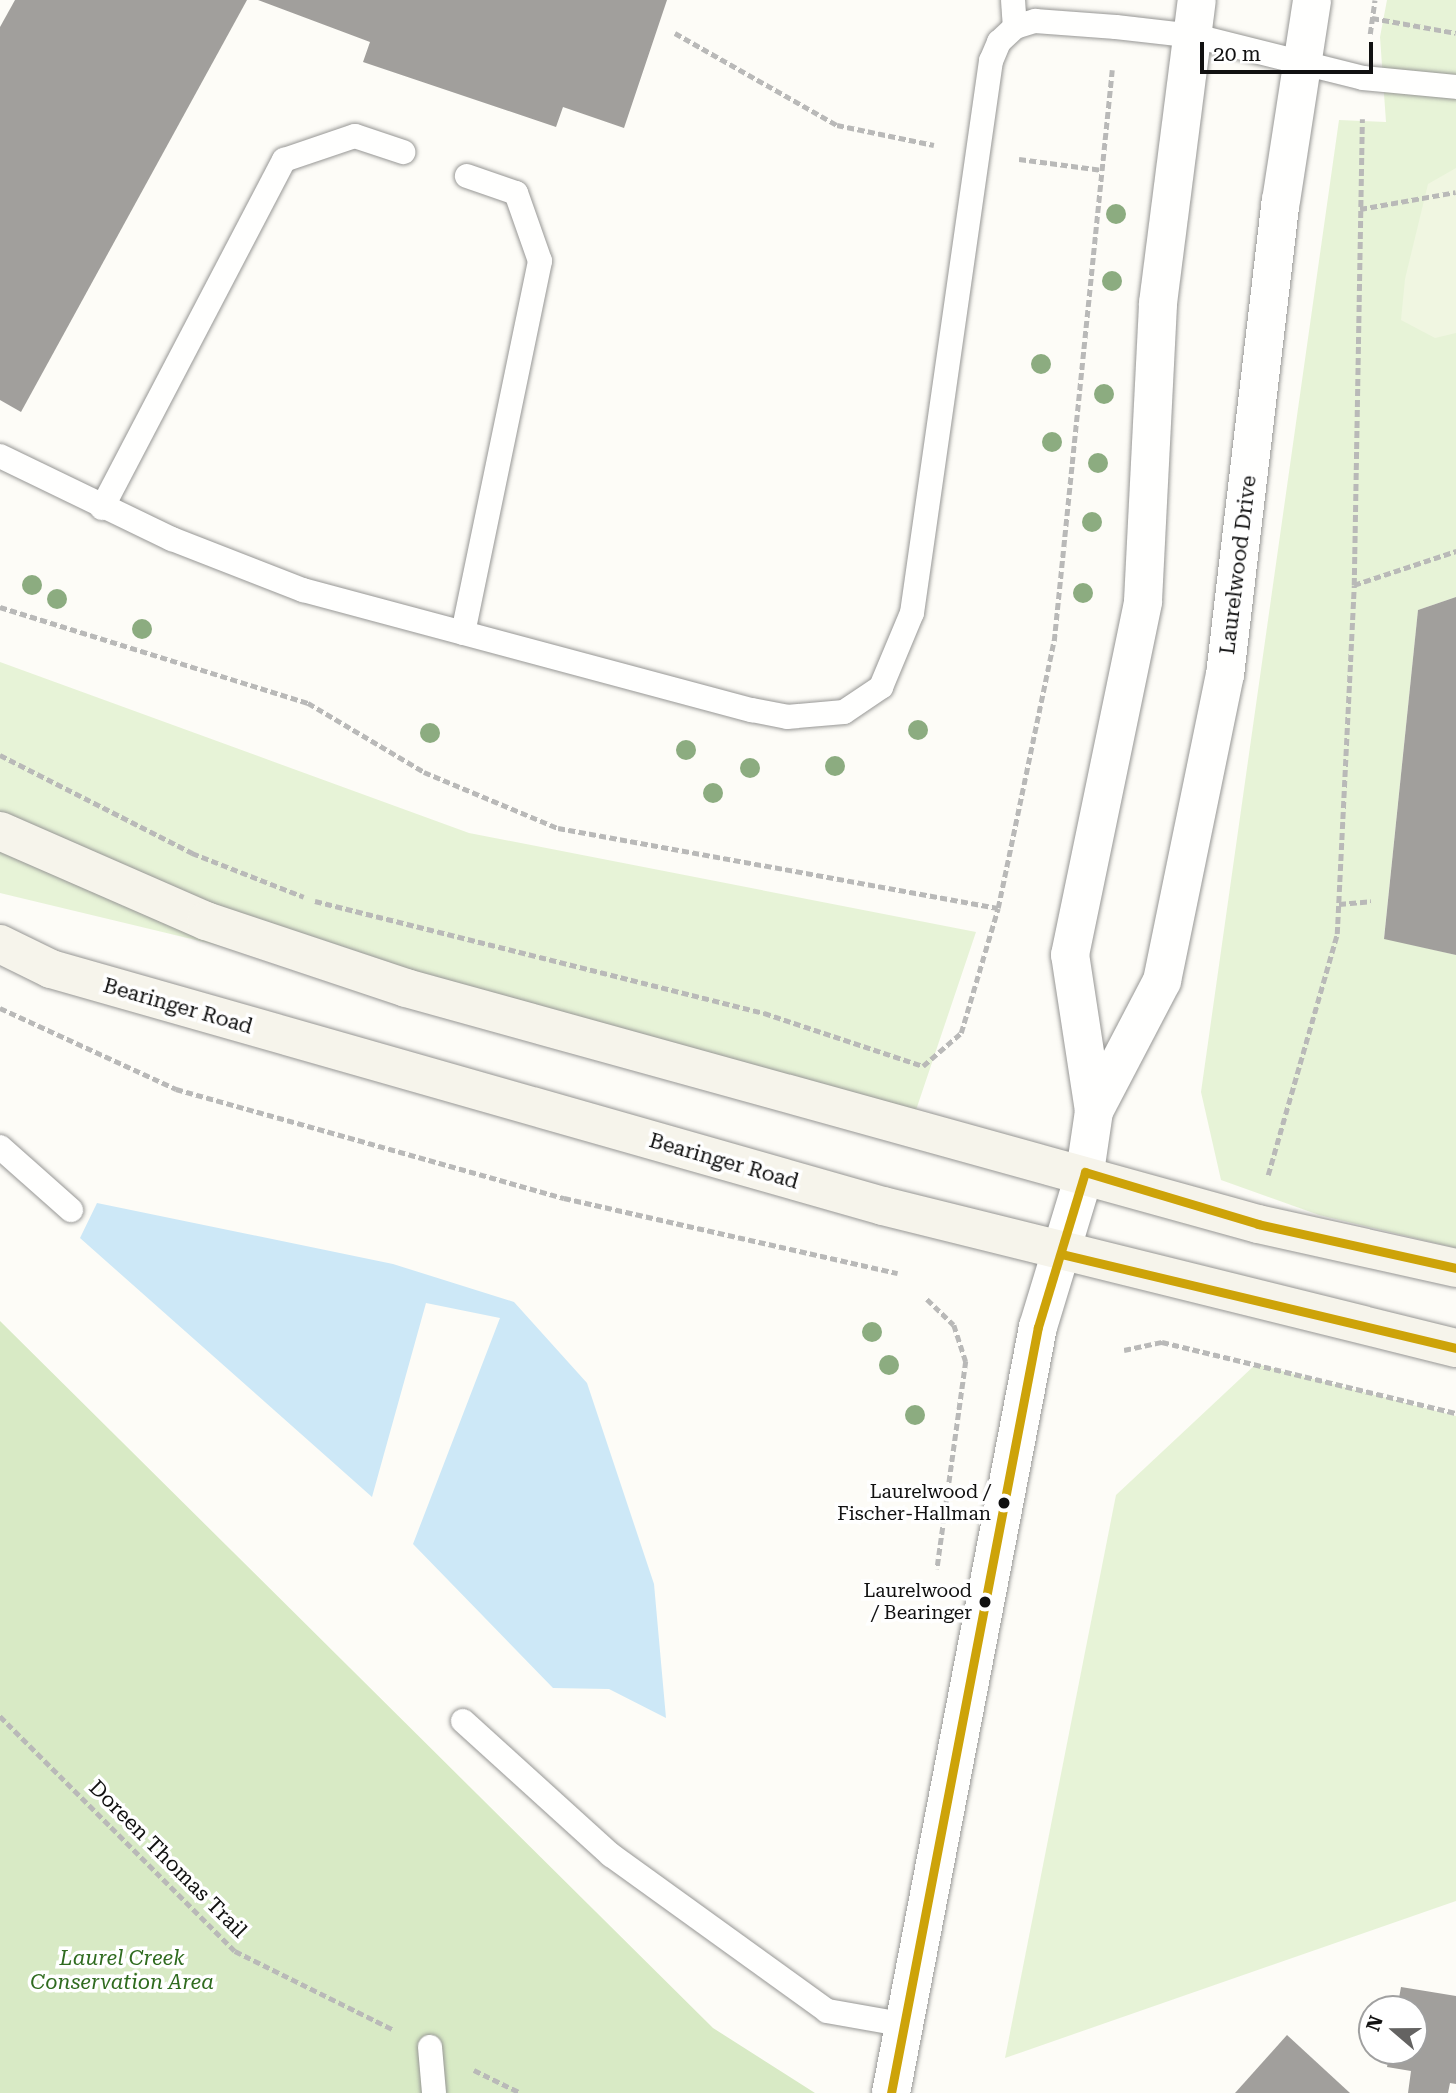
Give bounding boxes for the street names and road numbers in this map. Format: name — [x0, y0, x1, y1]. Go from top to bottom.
street label: Laurelwood Drive — [1215, 474, 1261, 656]
street label: Bearinger Road — [100, 973, 256, 1039]
street label: Bearinger Road — [646, 1128, 802, 1194]
street label: Doreen Thomas Trail — [84, 1775, 252, 1943]

